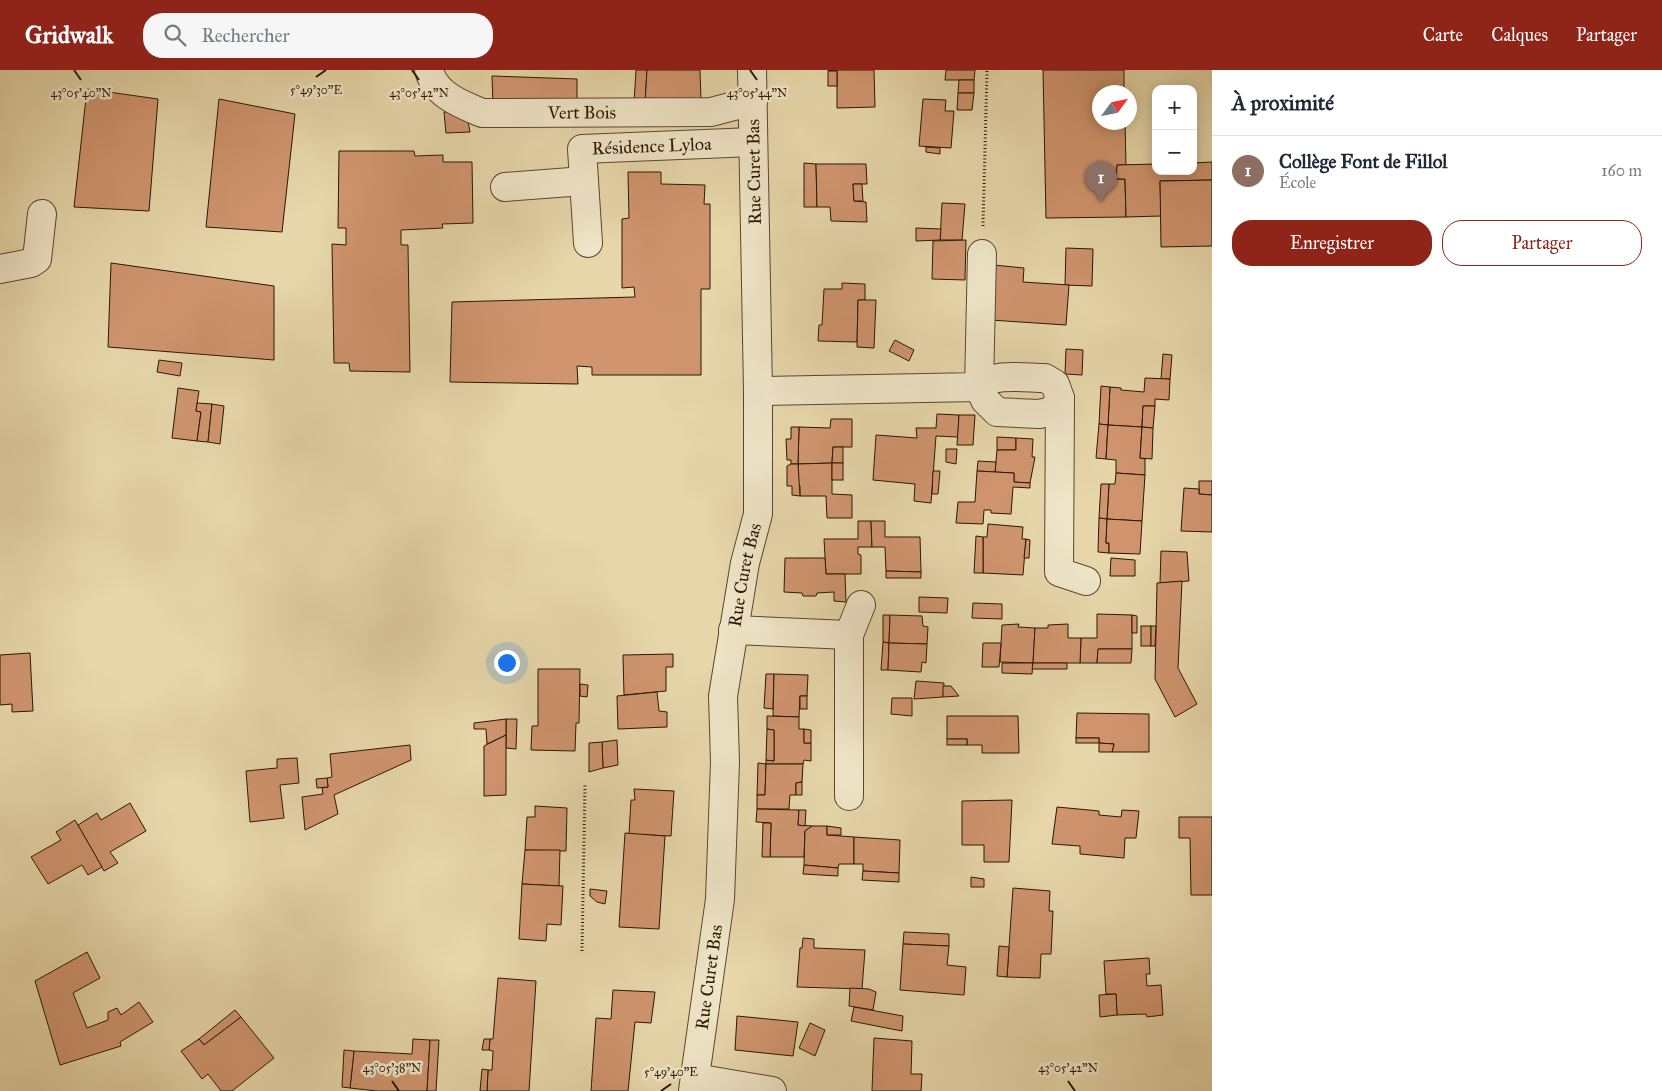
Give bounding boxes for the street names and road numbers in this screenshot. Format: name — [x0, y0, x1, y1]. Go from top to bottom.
street label: Vert Bois — [547, 101, 616, 124]
street label: Rue Curet Bas — [742, 119, 766, 225]
street label: Résidence Lyloa — [591, 133, 712, 160]
street label: Rue Curet Bas — [724, 520, 766, 629]
street label: Rue Curet Bas — [691, 923, 727, 1031]

